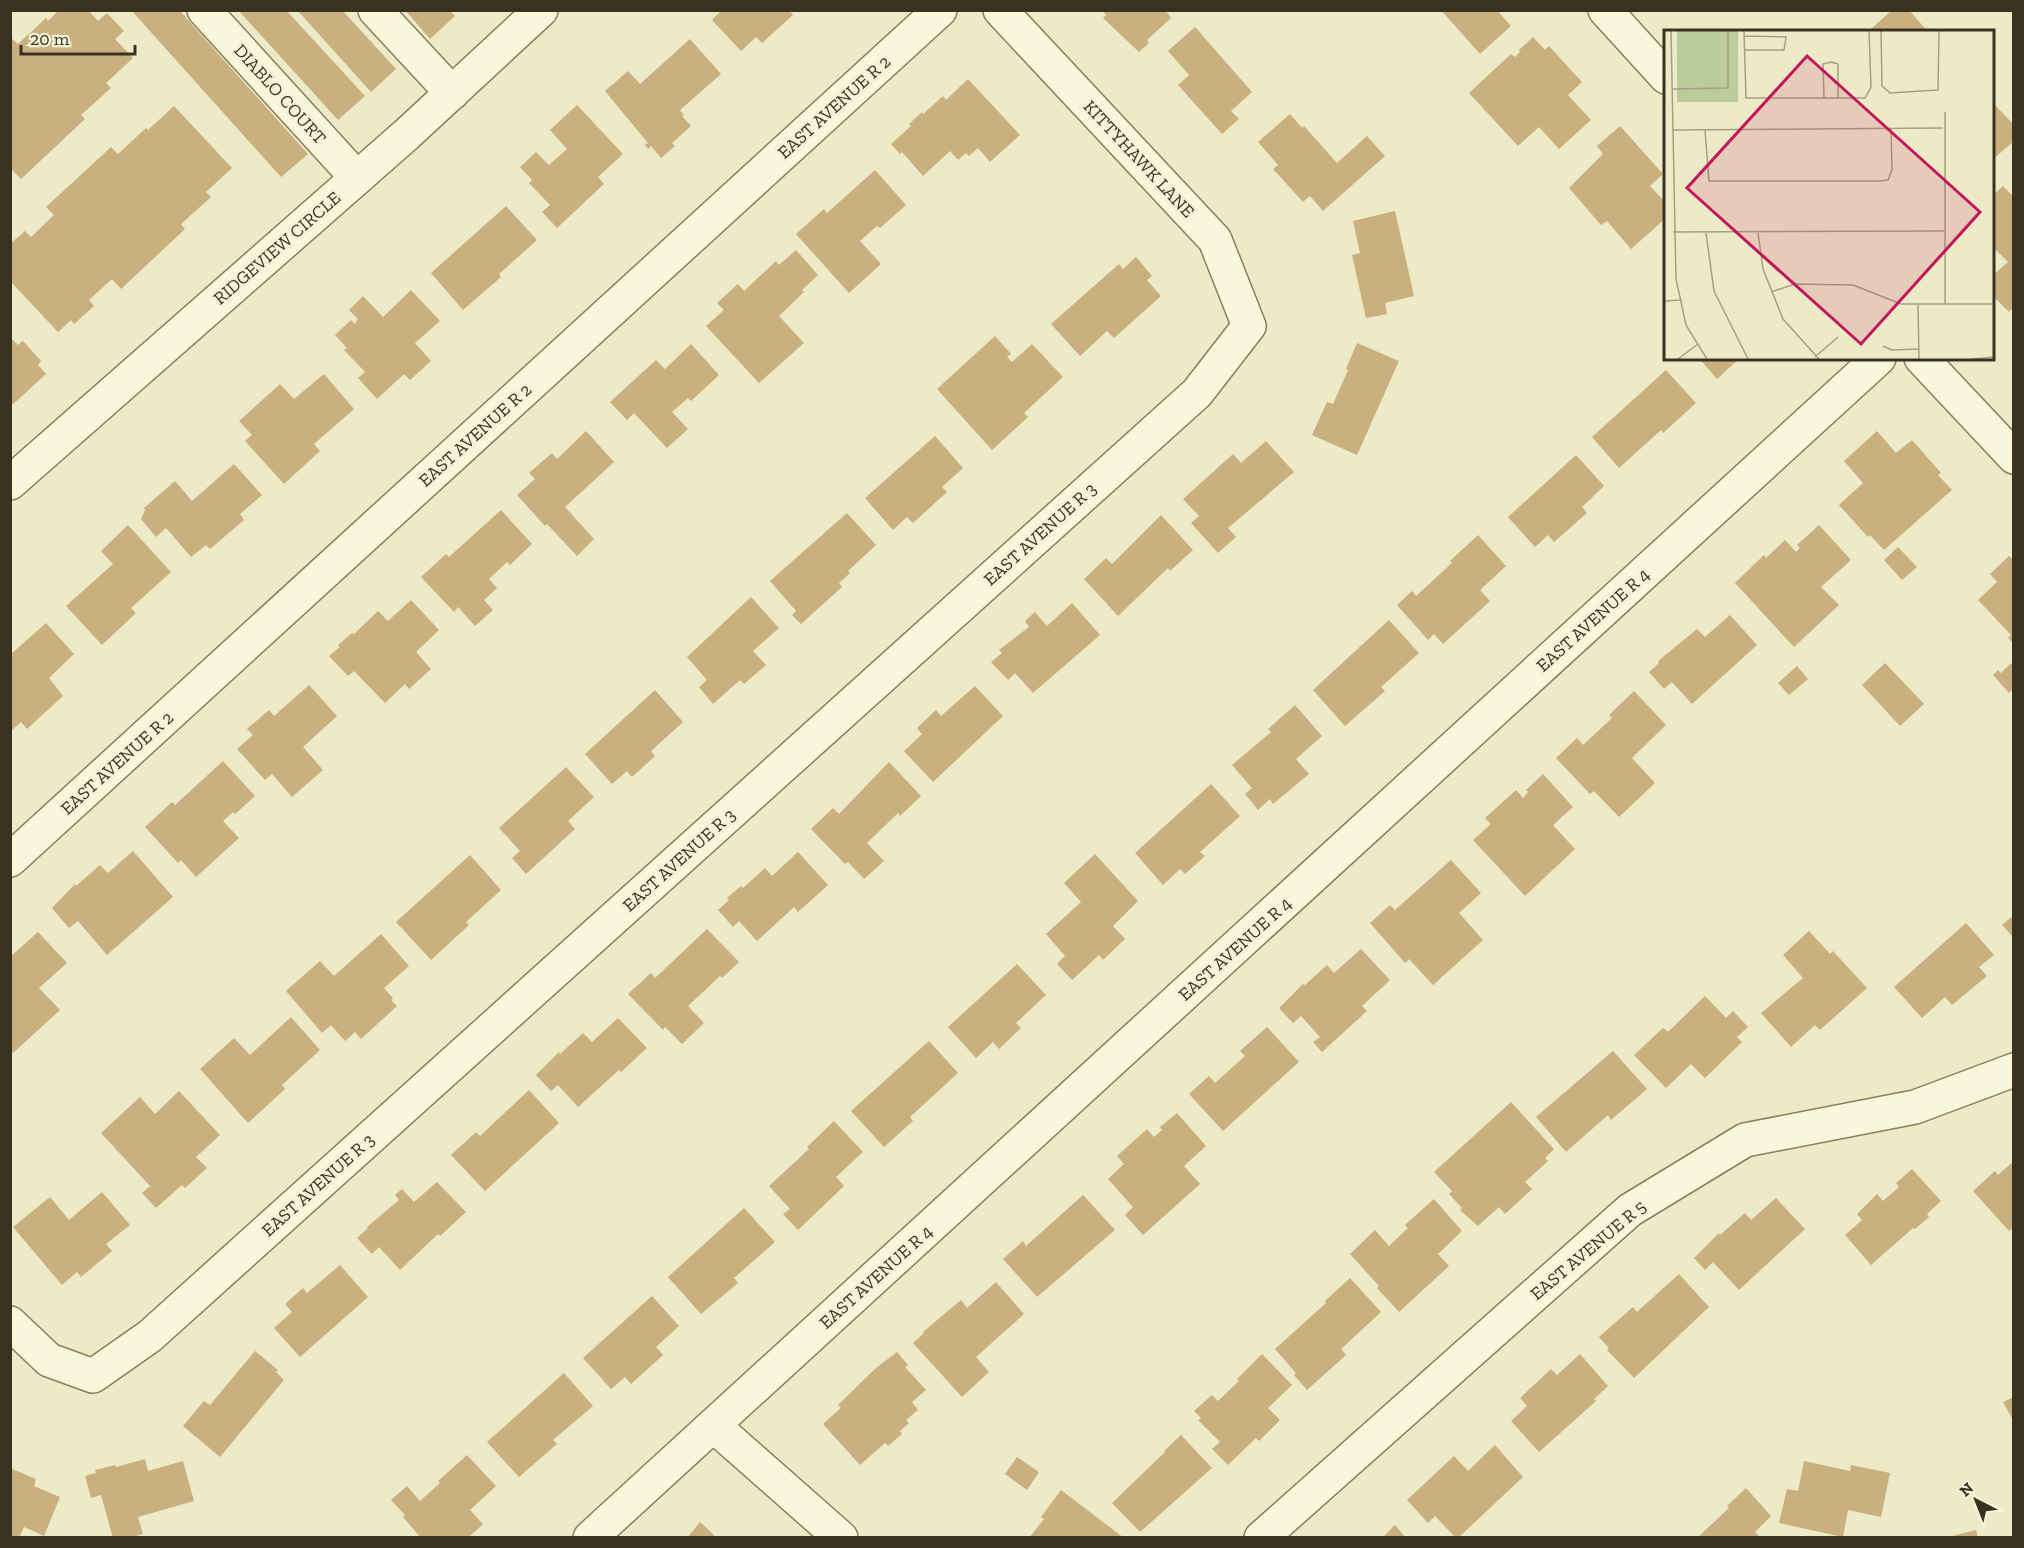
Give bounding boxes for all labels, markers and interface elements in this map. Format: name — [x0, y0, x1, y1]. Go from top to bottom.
scale bar — [21, 18, 135, 56]
text: 20 m — [30, 28, 70, 50]
inset map — [1664, 30, 1994, 360]
street label: DIABLO COURT — [229, 39, 331, 149]
street label: EAST AVENUE R 2 — [773, 51, 895, 163]
street label: KITTYHAWK LANE — [1079, 96, 1199, 222]
street label: RIDGEVIEW CIRCLE — [209, 187, 345, 309]
street label: EAST AVENUE R 2 — [414, 379, 536, 491]
street label: EAST AVENUE R 3 — [979, 478, 1101, 590]
street label: EAST AVENUE R 4 — [1532, 563, 1654, 677]
street label: EAST AVENUE R 2 — [56, 707, 178, 819]
street label: EAST AVENUE R 3 — [618, 804, 740, 916]
street label: EAST AVENUE R 4 — [1174, 892, 1296, 1006]
street label: EAST AVENUE R 3 — [257, 1129, 379, 1241]
street label: EAST AVENUE R 5 — [1526, 1195, 1650, 1305]
street label: EAST AVENUE R 4 — [815, 1220, 937, 1334]
north arrow — [1946, 1470, 2006, 1530]
text: N — [1955, 1478, 1977, 1500]

